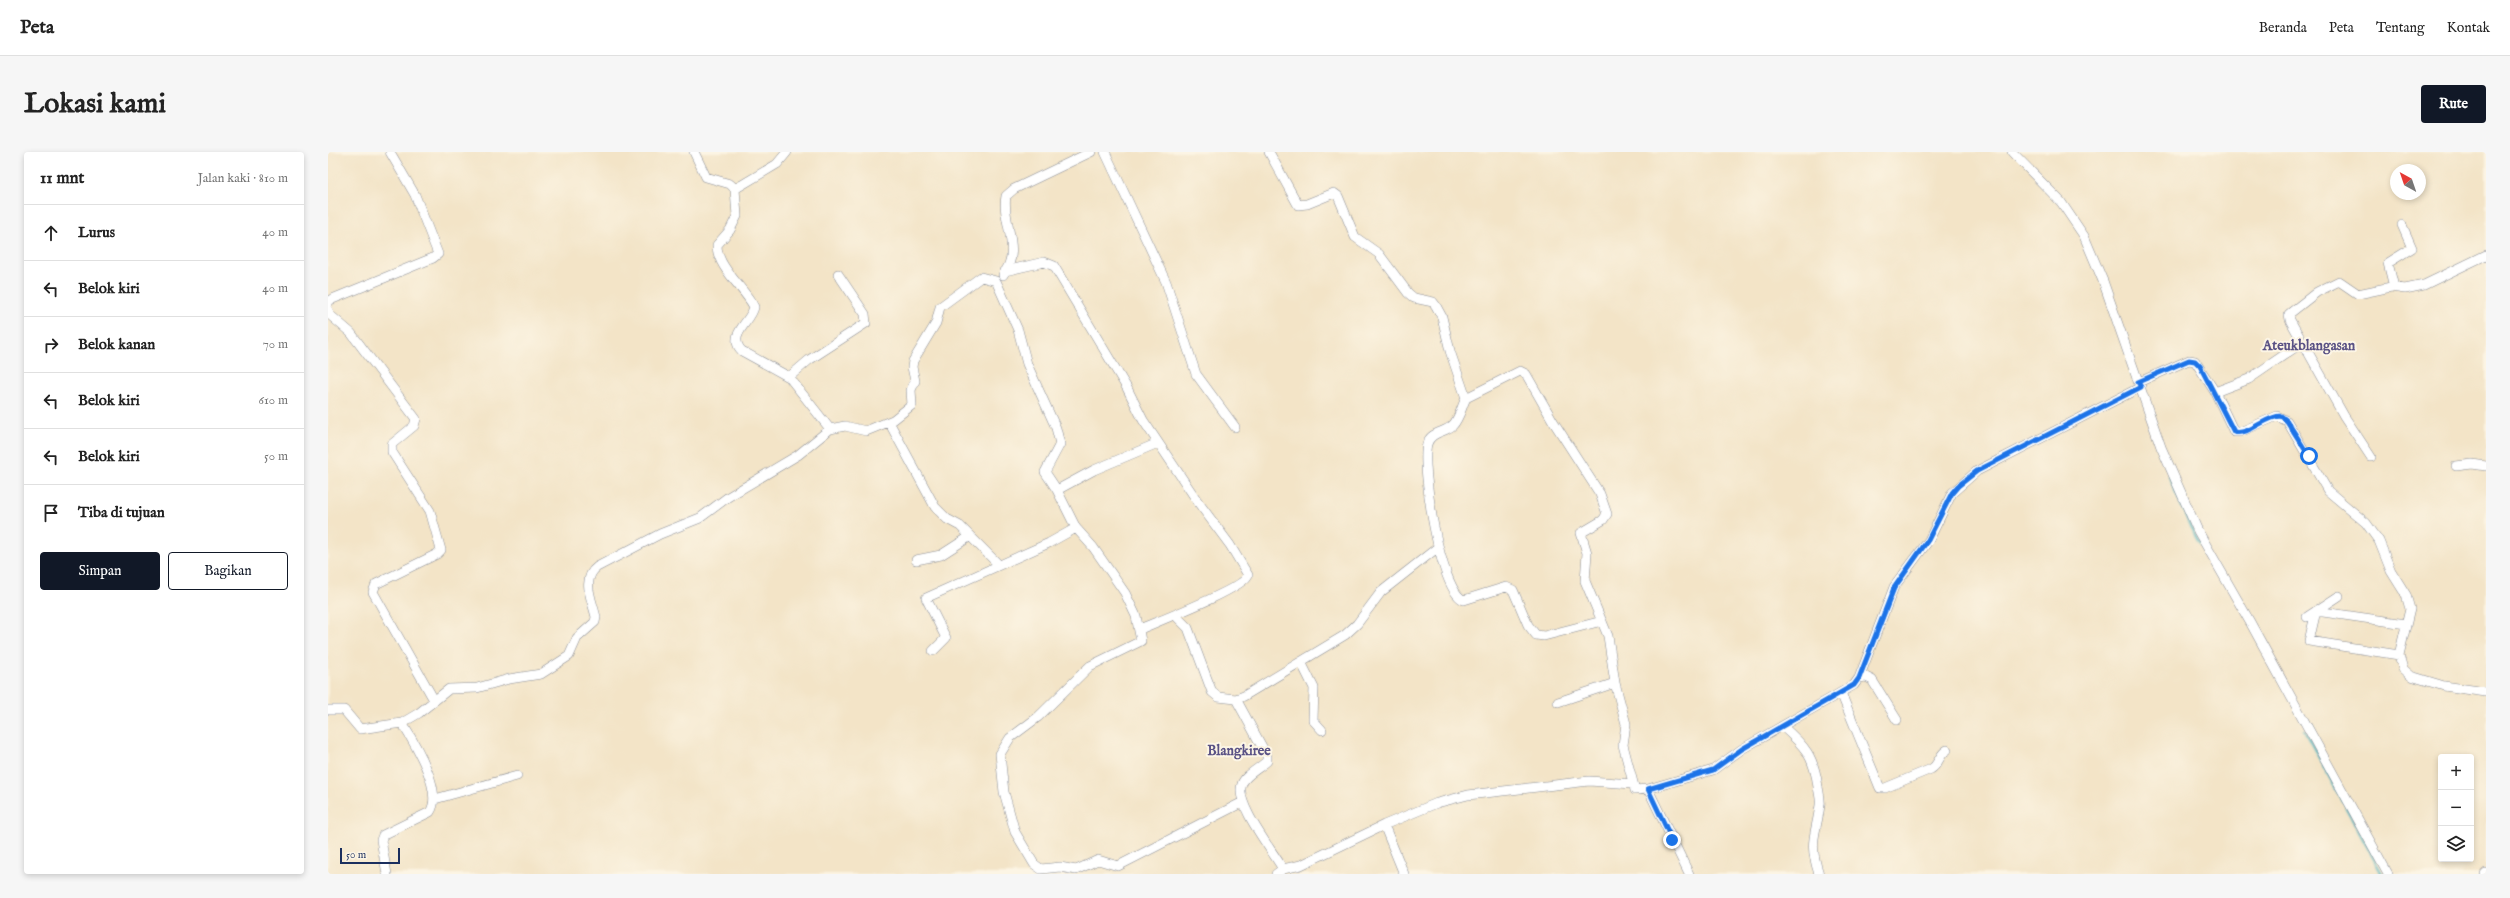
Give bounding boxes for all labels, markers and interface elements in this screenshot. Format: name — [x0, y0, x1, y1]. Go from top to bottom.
text: Peta — [20, 16, 54, 40]
text: Beranda — [2259, 19, 2307, 37]
text: Peta — [2329, 19, 2354, 37]
text: Tentang — [2376, 19, 2425, 37]
text: Kontak — [2447, 19, 2490, 37]
button: Rute — [2421, 85, 2486, 123]
text: Lokasi kami — [24, 87, 166, 122]
north arrow — [2390, 164, 2426, 200]
text: 11 mnt — [40, 168, 84, 189]
text: Jalan kaki · 810 m — [198, 170, 288, 187]
icon: ahead — [40, 222, 62, 244]
text: Lurus — [78, 223, 115, 242]
text: 40 m — [262, 224, 288, 241]
icon: left — [40, 278, 62, 300]
text: Belok kiri — [78, 279, 140, 298]
text: 40 m — [262, 280, 288, 297]
icon: right — [40, 334, 62, 356]
text: Belok kanan — [78, 335, 155, 354]
text: 70 m — [263, 336, 288, 353]
district label: Ateukblangasan — [2262, 337, 2356, 355]
icon: left — [40, 390, 62, 412]
text: Belok kiri — [78, 391, 140, 410]
text: 610 m — [259, 392, 288, 409]
icon: left — [40, 446, 62, 468]
text: Belok kiri — [78, 447, 140, 466]
route start — [2300, 447, 2318, 465]
text: 50 m — [264, 448, 288, 465]
icon: arrive — [40, 502, 62, 524]
text: Tiba di tujuan — [78, 503, 165, 522]
button: Simpan — [40, 552, 160, 590]
button: Bagikan — [168, 552, 288, 590]
district label: Blangkiree — [1207, 742, 1271, 760]
map controls — [2438, 754, 2474, 862]
button: + — [2438, 754, 2474, 790]
button: − — [2438, 790, 2474, 826]
button: layers — [2438, 826, 2474, 862]
route end — [1663, 831, 1681, 849]
scale bar — [340, 846, 400, 865]
text: 50 m — [346, 848, 366, 862]

